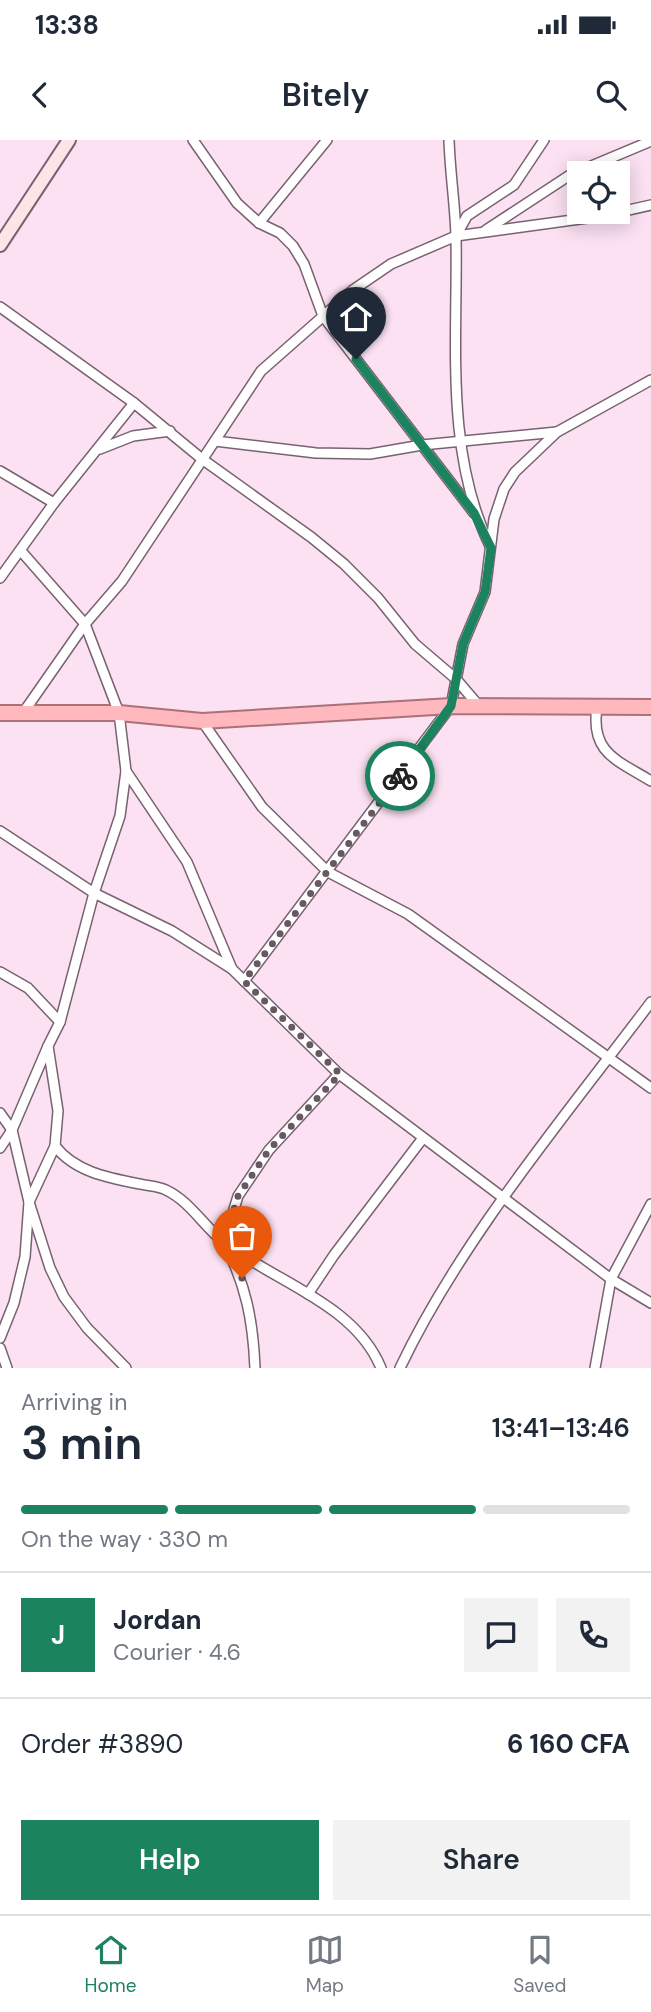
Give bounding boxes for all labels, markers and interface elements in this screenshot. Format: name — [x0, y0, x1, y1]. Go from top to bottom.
text: 13:38 — [35, 8, 99, 42]
text: Bitely — [282, 74, 369, 116]
icon: back — [21, 76, 59, 114]
icon: search — [592, 76, 630, 114]
map controls — [567, 161, 630, 224]
button: locate — [567, 161, 630, 224]
pin — [326, 287, 386, 359]
icon: home — [337, 298, 375, 336]
courier — [365, 741, 435, 811]
icon: bike — [381, 757, 419, 795]
pin — [212, 1206, 272, 1278]
icon: bag — [223, 1217, 261, 1255]
text: Arriving in — [21, 1387, 127, 1417]
text: 13:41–13:46 — [492, 1411, 630, 1445]
text: 3 min — [21, 1413, 142, 1473]
text: On the way · 330 m — [21, 1524, 228, 1554]
button: chat — [464, 1598, 538, 1672]
button: phone — [556, 1598, 630, 1672]
text: Jordan — [113, 1603, 202, 1637]
text: J — [51, 1618, 65, 1652]
text: Courier · 4.6 — [113, 1637, 241, 1667]
text: Order #3890 — [21, 1727, 183, 1761]
text: 6 160 CFA — [507, 1727, 630, 1761]
button: Help — [21, 1820, 319, 1900]
button: Share — [333, 1820, 630, 1900]
tab: Home — [85, 1931, 137, 1998]
tab: Map — [306, 1931, 344, 1998]
tab: Saved — [513, 1931, 566, 1998]

